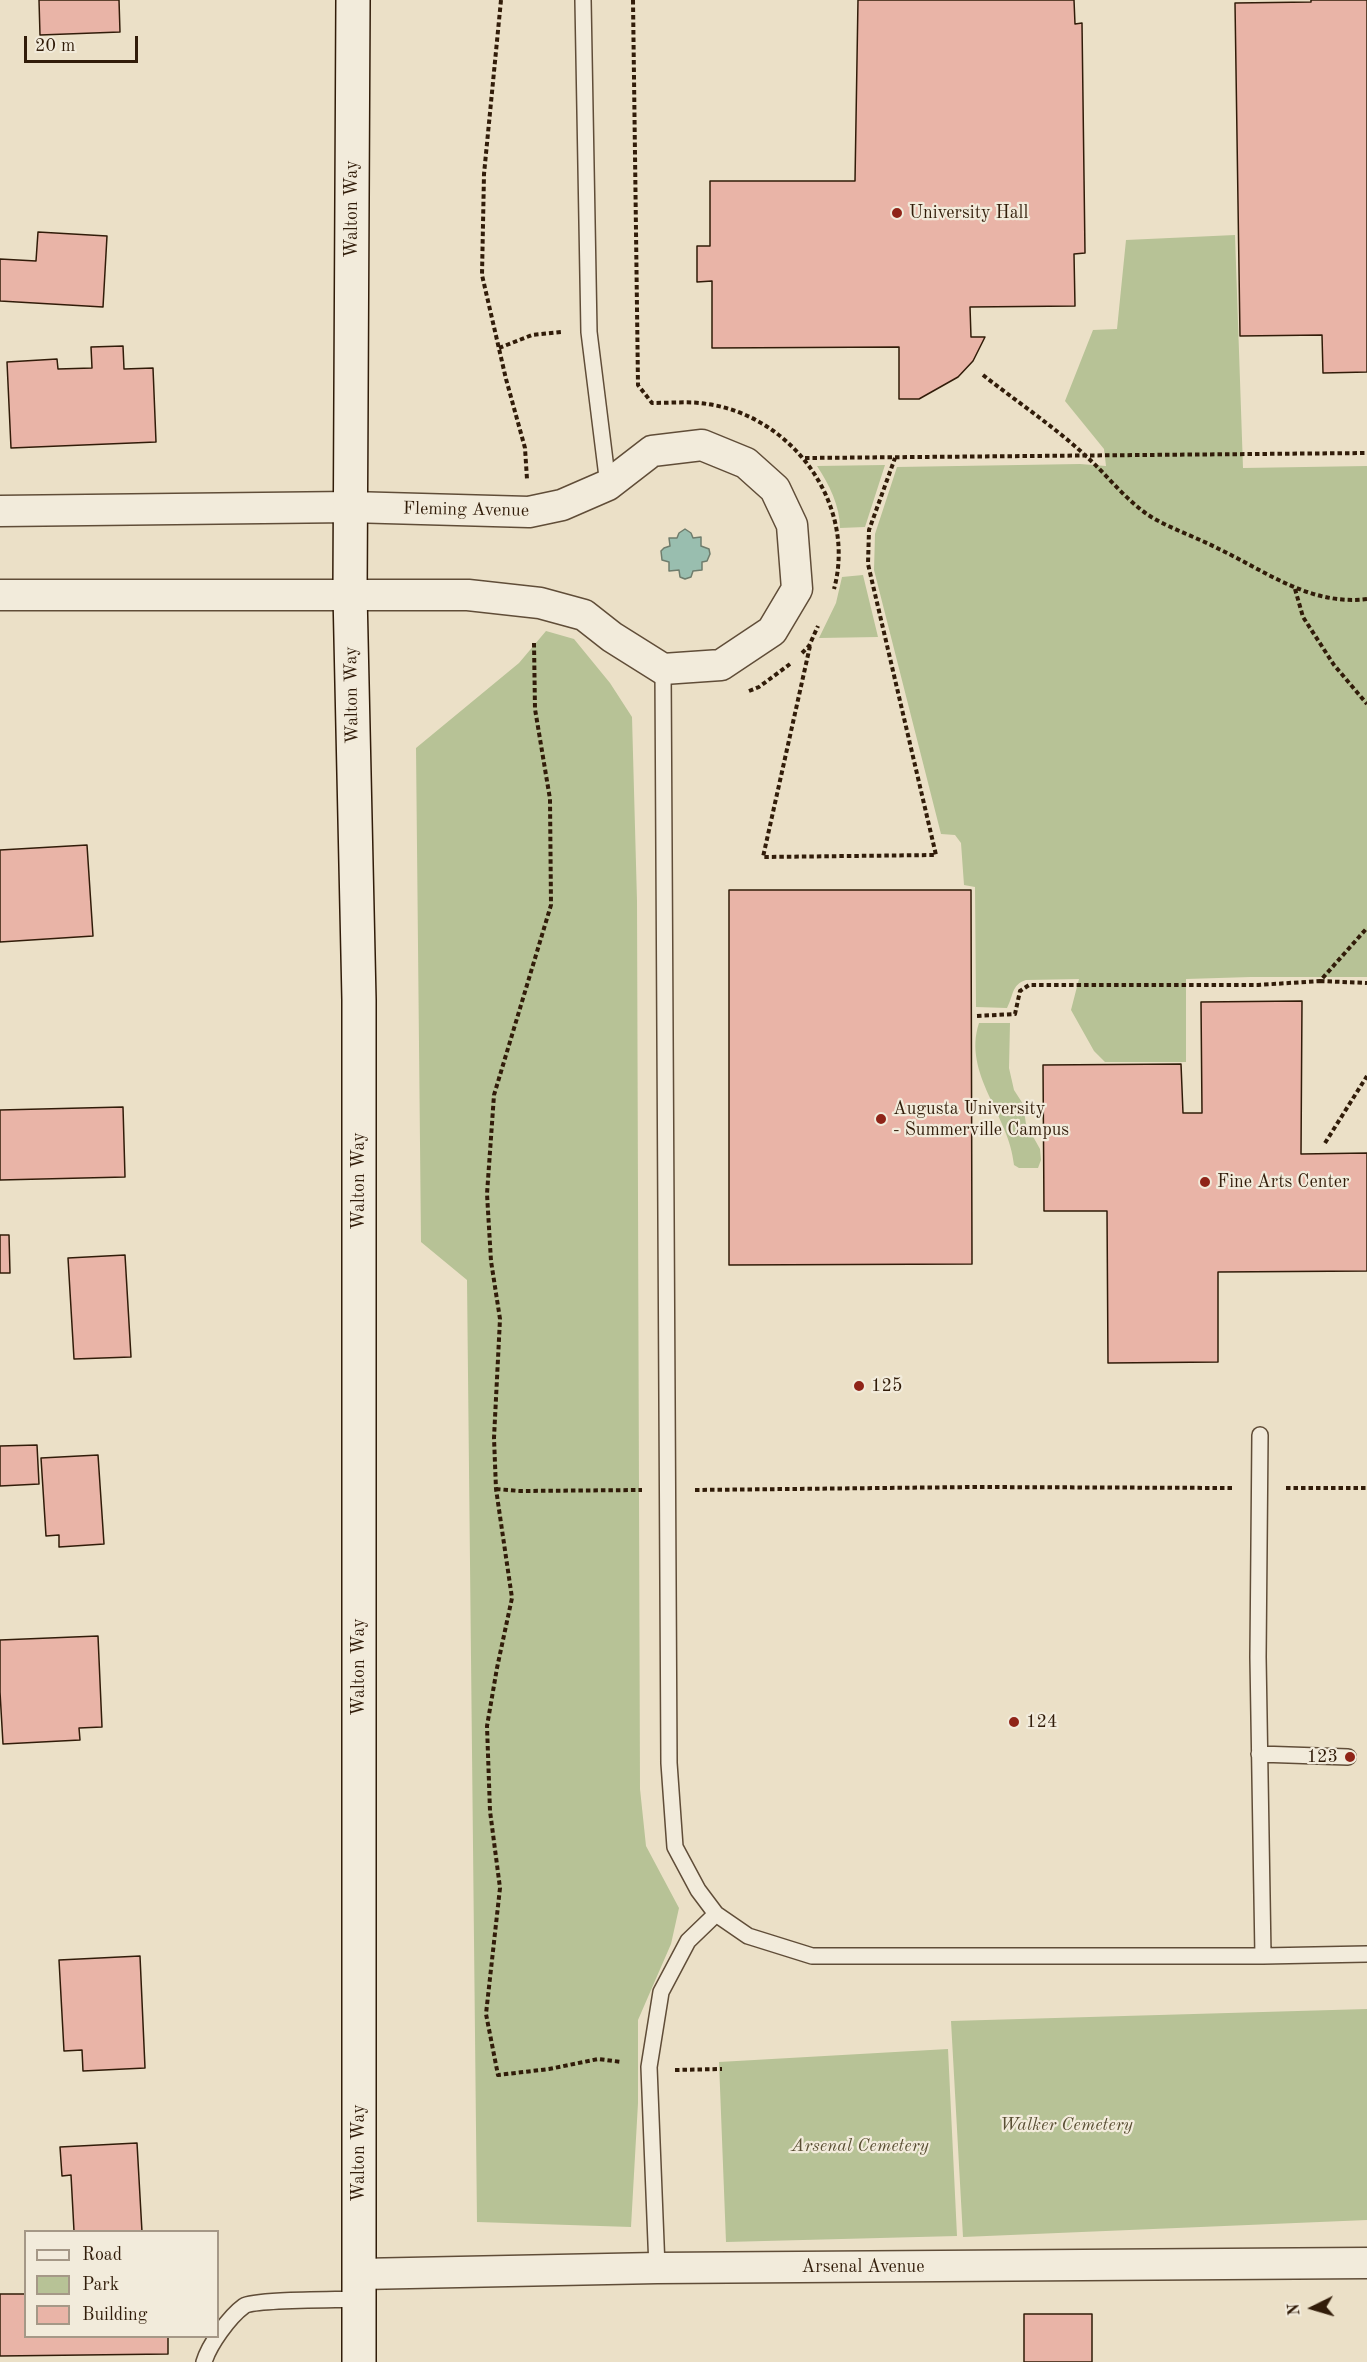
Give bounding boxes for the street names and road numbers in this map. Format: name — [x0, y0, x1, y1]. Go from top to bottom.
street label: Walton Way — [341, 160, 363, 258]
street label: Fleming Avenue — [403, 498, 529, 522]
street label: Walton Way — [340, 646, 364, 744]
street label: Walton Way — [348, 1132, 370, 1230]
street label: Walton Way — [348, 1618, 370, 1716]
street label: Walton Way — [348, 2104, 370, 2202]
street label: Arsenal Avenue — [802, 2256, 924, 2278]

